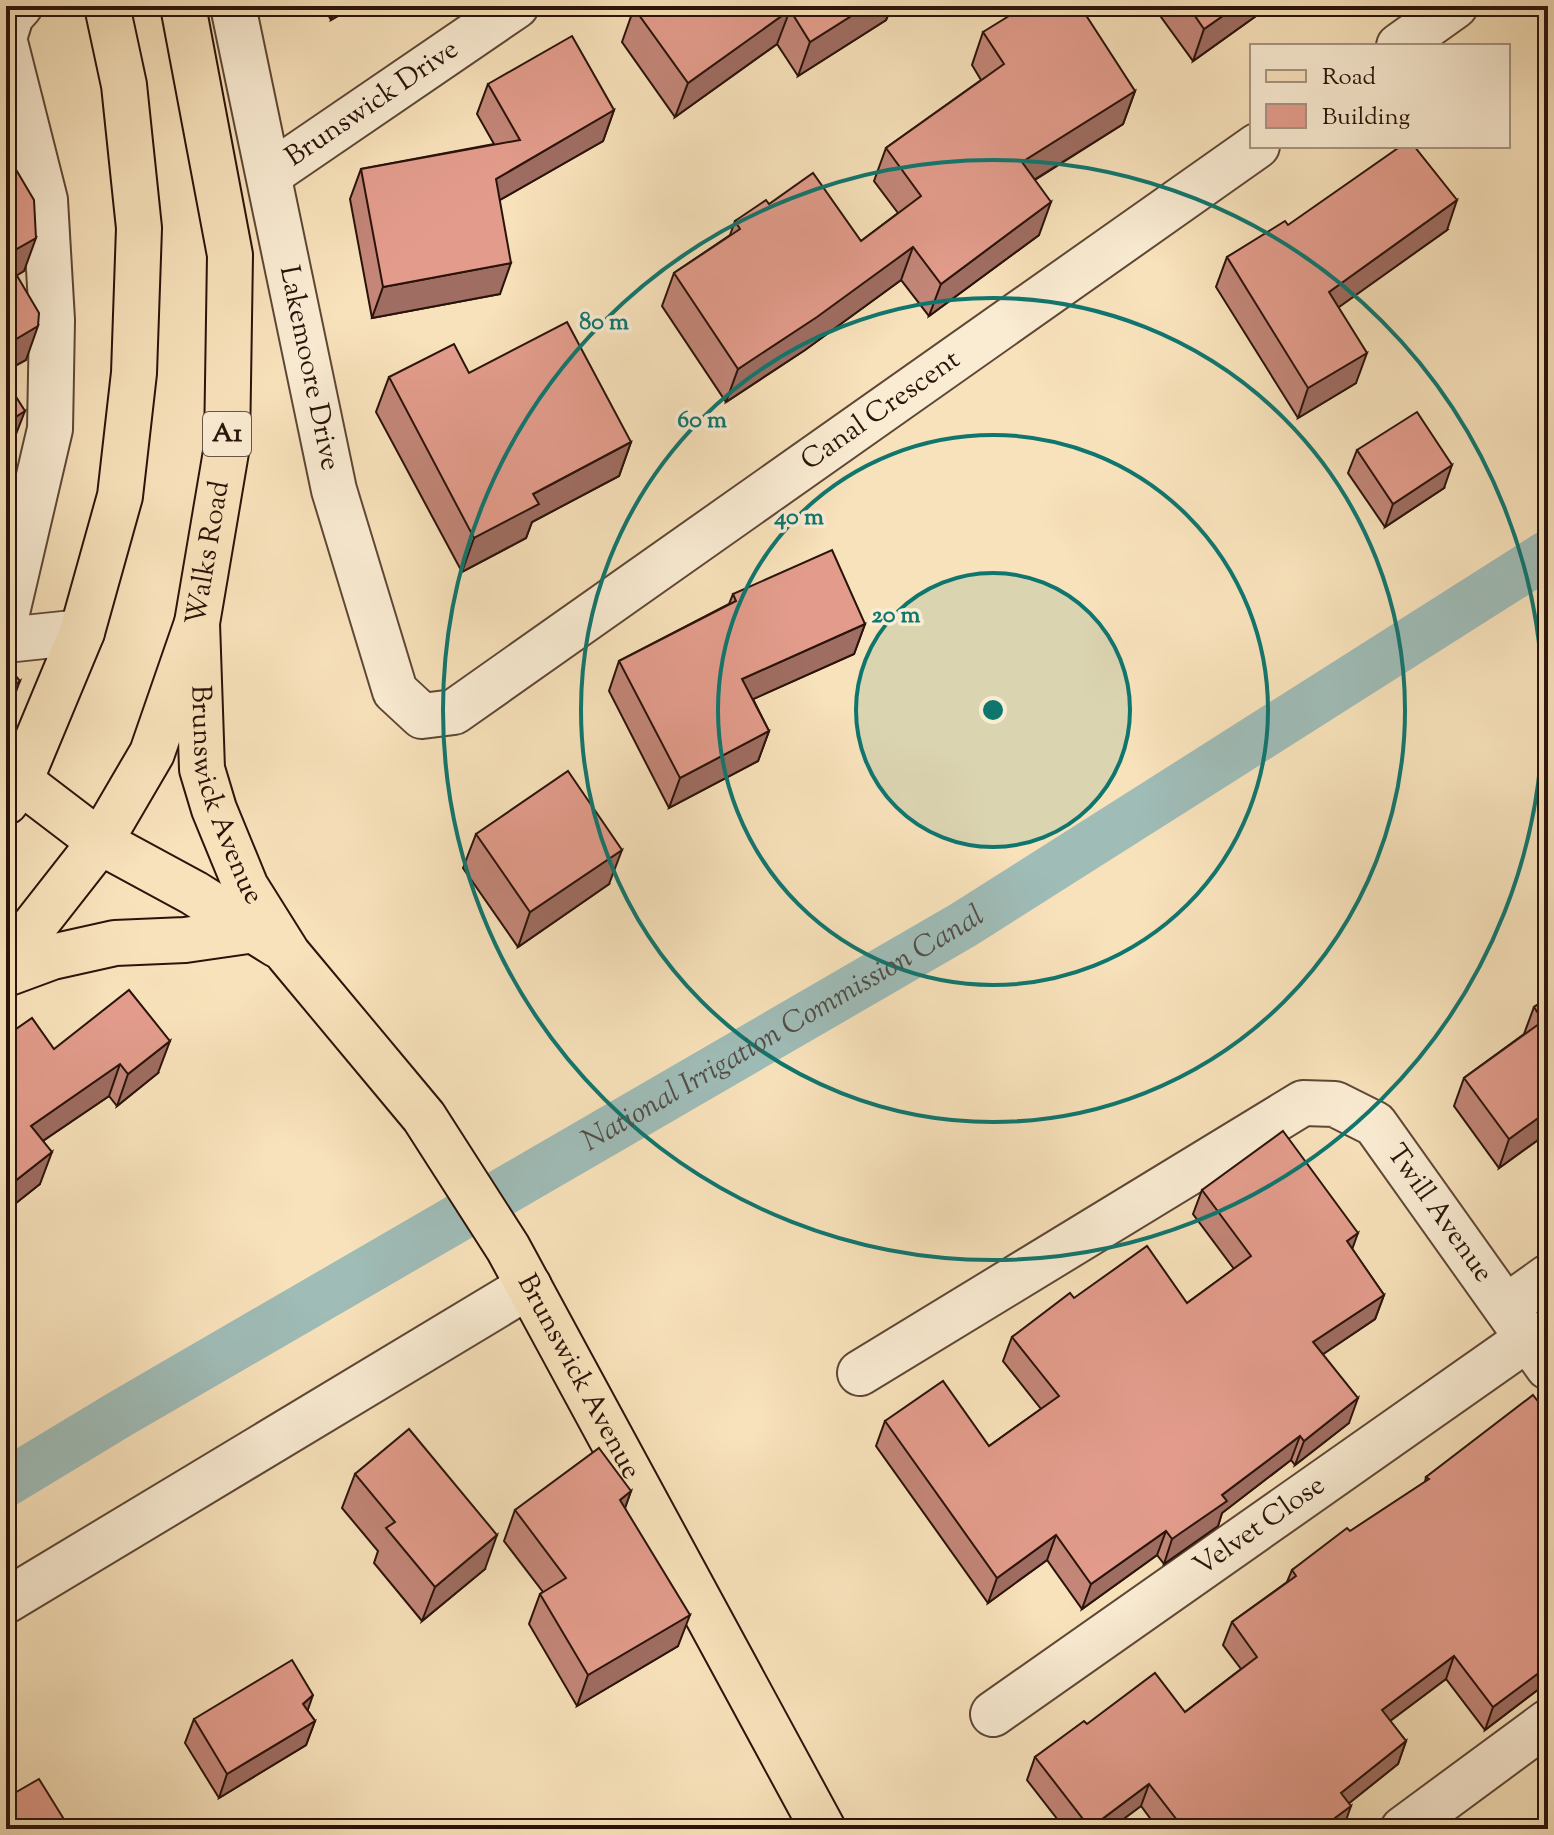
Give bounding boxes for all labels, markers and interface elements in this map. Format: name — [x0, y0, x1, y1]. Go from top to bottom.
street label: Brunswick Drive — [278, 31, 467, 177]
legend — [1250, 44, 1510, 148]
text: Road — [1322, 61, 1376, 95]
text: Building — [1322, 101, 1411, 135]
street label: Lakemoore Drive — [268, 262, 349, 474]
text: 80 m — [579, 306, 629, 340]
street label: Canal Crescent — [793, 341, 969, 481]
text: 60 m — [677, 404, 727, 438]
road number: A1 — [203, 412, 251, 456]
street label: Walks Road — [177, 478, 241, 628]
text: 40 m — [773, 501, 824, 535]
text: 20 m — [872, 599, 921, 633]
street label: Brunswick Avenue — [179, 684, 272, 913]
centre of rings — [979, 696, 1007, 724]
water label: National Irrigation Commission Canal — [574, 895, 993, 1163]
street label: Twill Avenue — [1376, 1137, 1502, 1291]
street label: Brunswick Avenue — [506, 1267, 650, 1487]
street label: Velvet Close — [1186, 1467, 1334, 1587]

